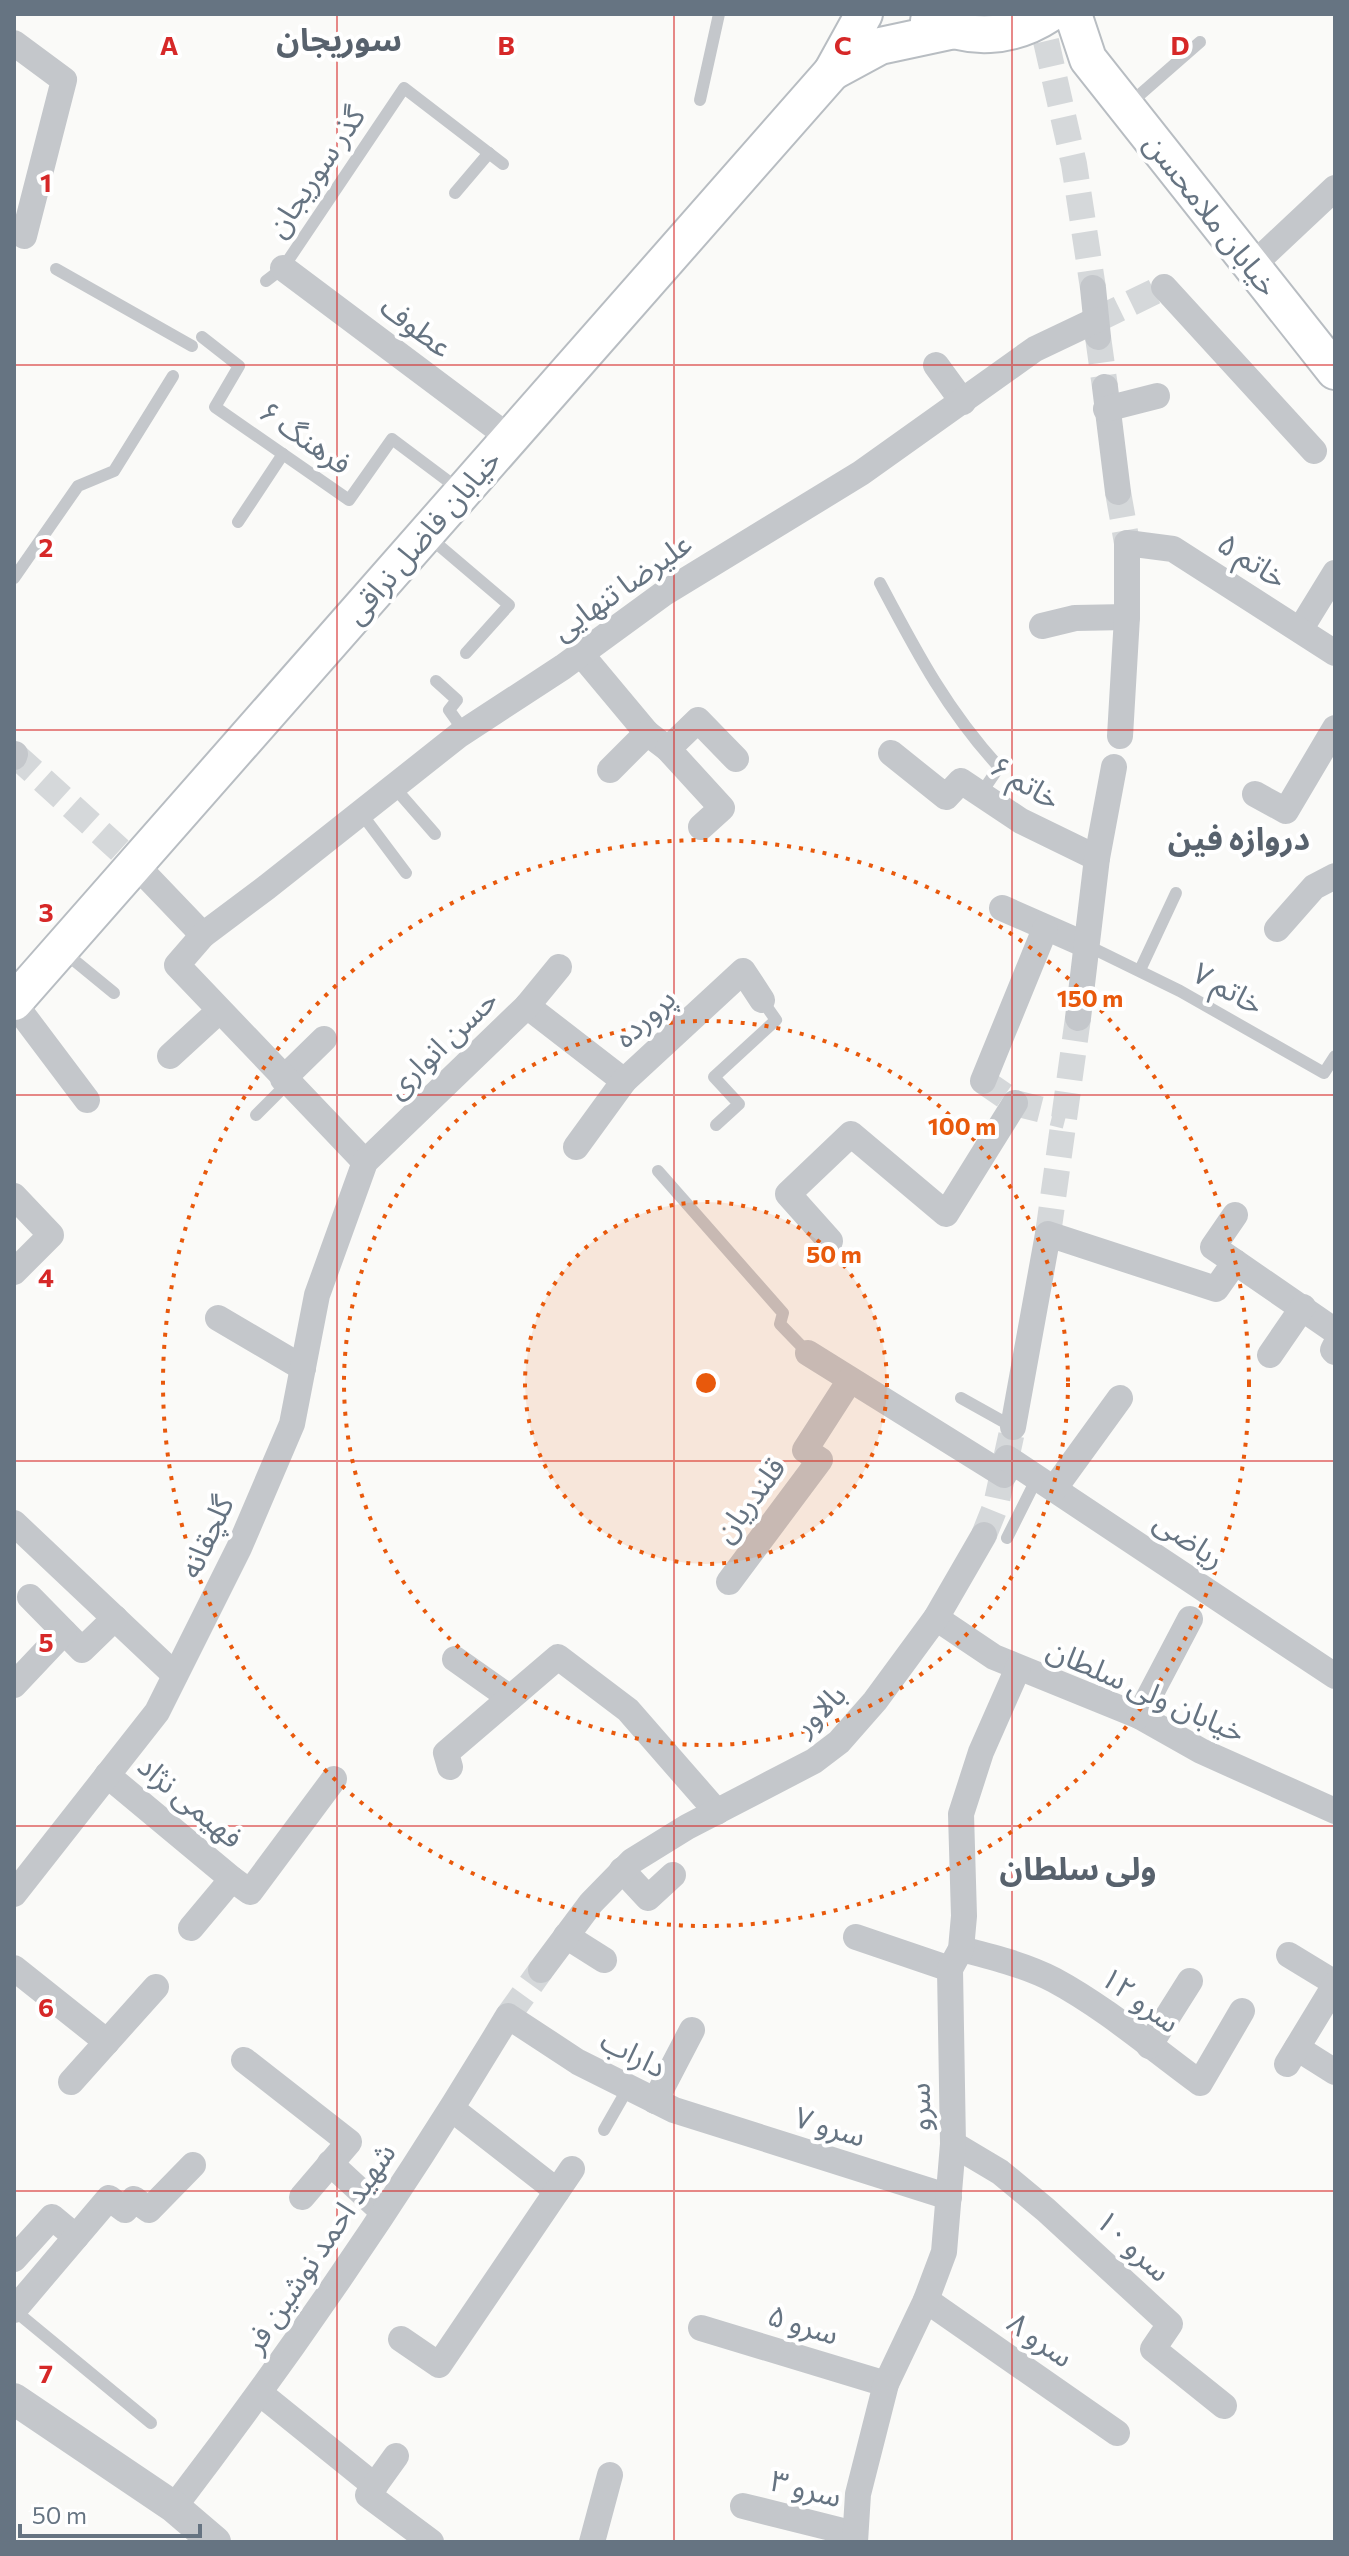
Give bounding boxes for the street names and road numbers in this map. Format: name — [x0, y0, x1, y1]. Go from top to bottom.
street label: گذر سوریجان — [257, 97, 372, 244]
street label: خیابان ملامحسن — [1137, 125, 1288, 303]
street label: عطوف — [374, 286, 461, 365]
street label: فرهنگ ۶ — [253, 391, 360, 482]
street label: خیابان فاضل نراقی — [335, 440, 508, 631]
street label: علیرضا تنهایی — [544, 523, 698, 647]
street label: خاتم ۵ — [1208, 523, 1295, 601]
street label: خاتم ۶ — [981, 746, 1068, 822]
street label: خاتم ۷ — [1184, 952, 1271, 1027]
street label: پرورده — [605, 978, 684, 1056]
street label: حسن انواری — [377, 980, 505, 1105]
street label: قلندریان — [704, 1449, 793, 1549]
street label: گلچقانه — [170, 1488, 243, 1584]
street label: ریاضی — [1148, 1501, 1233, 1576]
street label: خیابان ولی سلطان — [1042, 1629, 1252, 1750]
street label: بالاور — [784, 1675, 853, 1743]
street label: فهیمی نژاد — [131, 1746, 252, 1855]
street label: سرو ۱۲ — [1094, 1957, 1188, 2040]
street label: داراب — [595, 2020, 673, 2085]
street label: سرو — [899, 2082, 937, 2132]
street label: سرو ۷ — [791, 2096, 870, 2154]
street label: شهید احمد نوشین فر — [233, 2135, 403, 2360]
street label: سرو ۱۰ — [1089, 2200, 1180, 2289]
street label: سرو ۵ — [764, 2294, 843, 2352]
street label: سرو ۸ — [1001, 2302, 1081, 2374]
street label: سرو ۳ — [767, 2460, 846, 2514]

